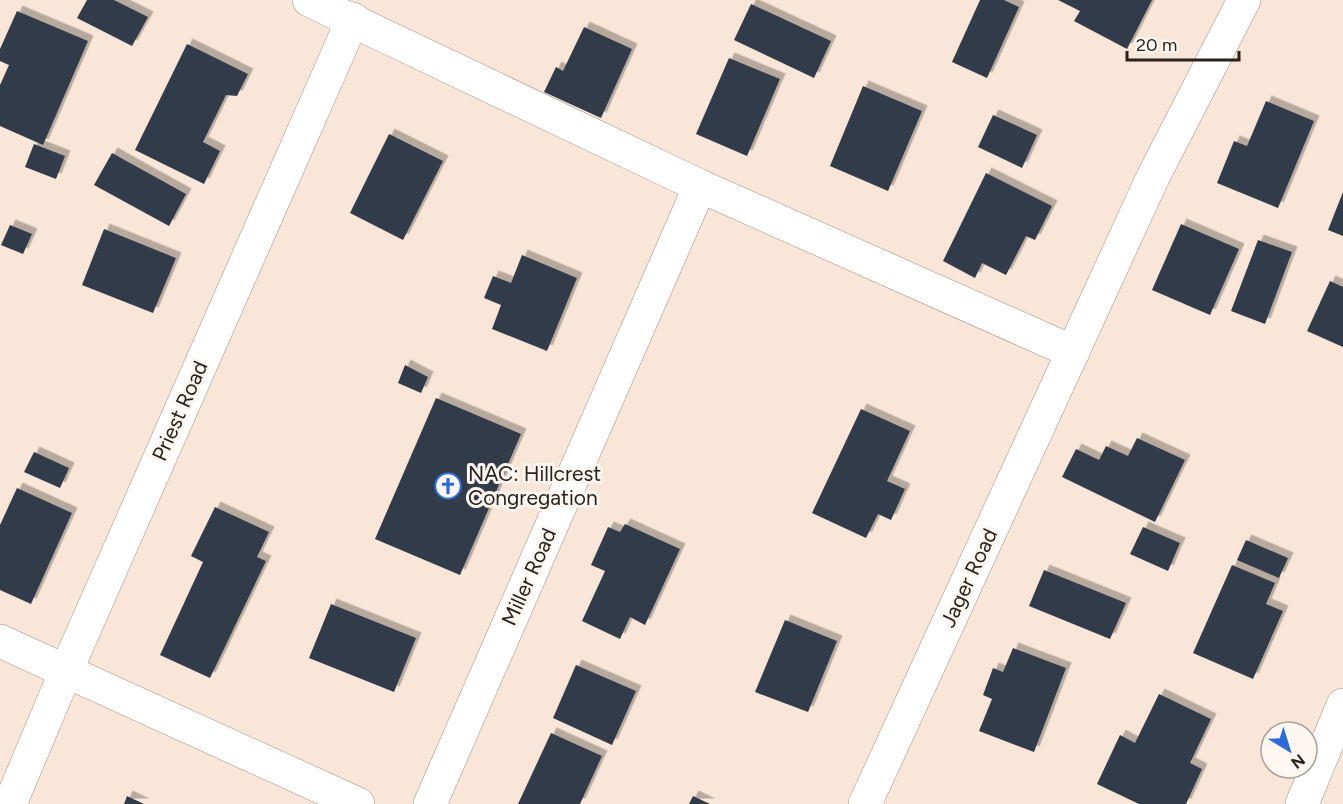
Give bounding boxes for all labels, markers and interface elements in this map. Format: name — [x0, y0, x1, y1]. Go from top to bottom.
scale bar — [1127, 24, 1240, 62]
text: 20 m — [1136, 34, 1177, 56]
street label: Priest Road — [146, 357, 213, 465]
place label: NAC: Hillcrest Congregation — [468, 461, 601, 510]
church icon: NAC: Hillcrest Congregation — [433, 471, 463, 501]
street label: Miller Road — [496, 524, 561, 629]
street label: Jager Road — [935, 524, 1002, 631]
north arrow — [1259, 720, 1319, 780]
text: N — [1287, 750, 1309, 773]

